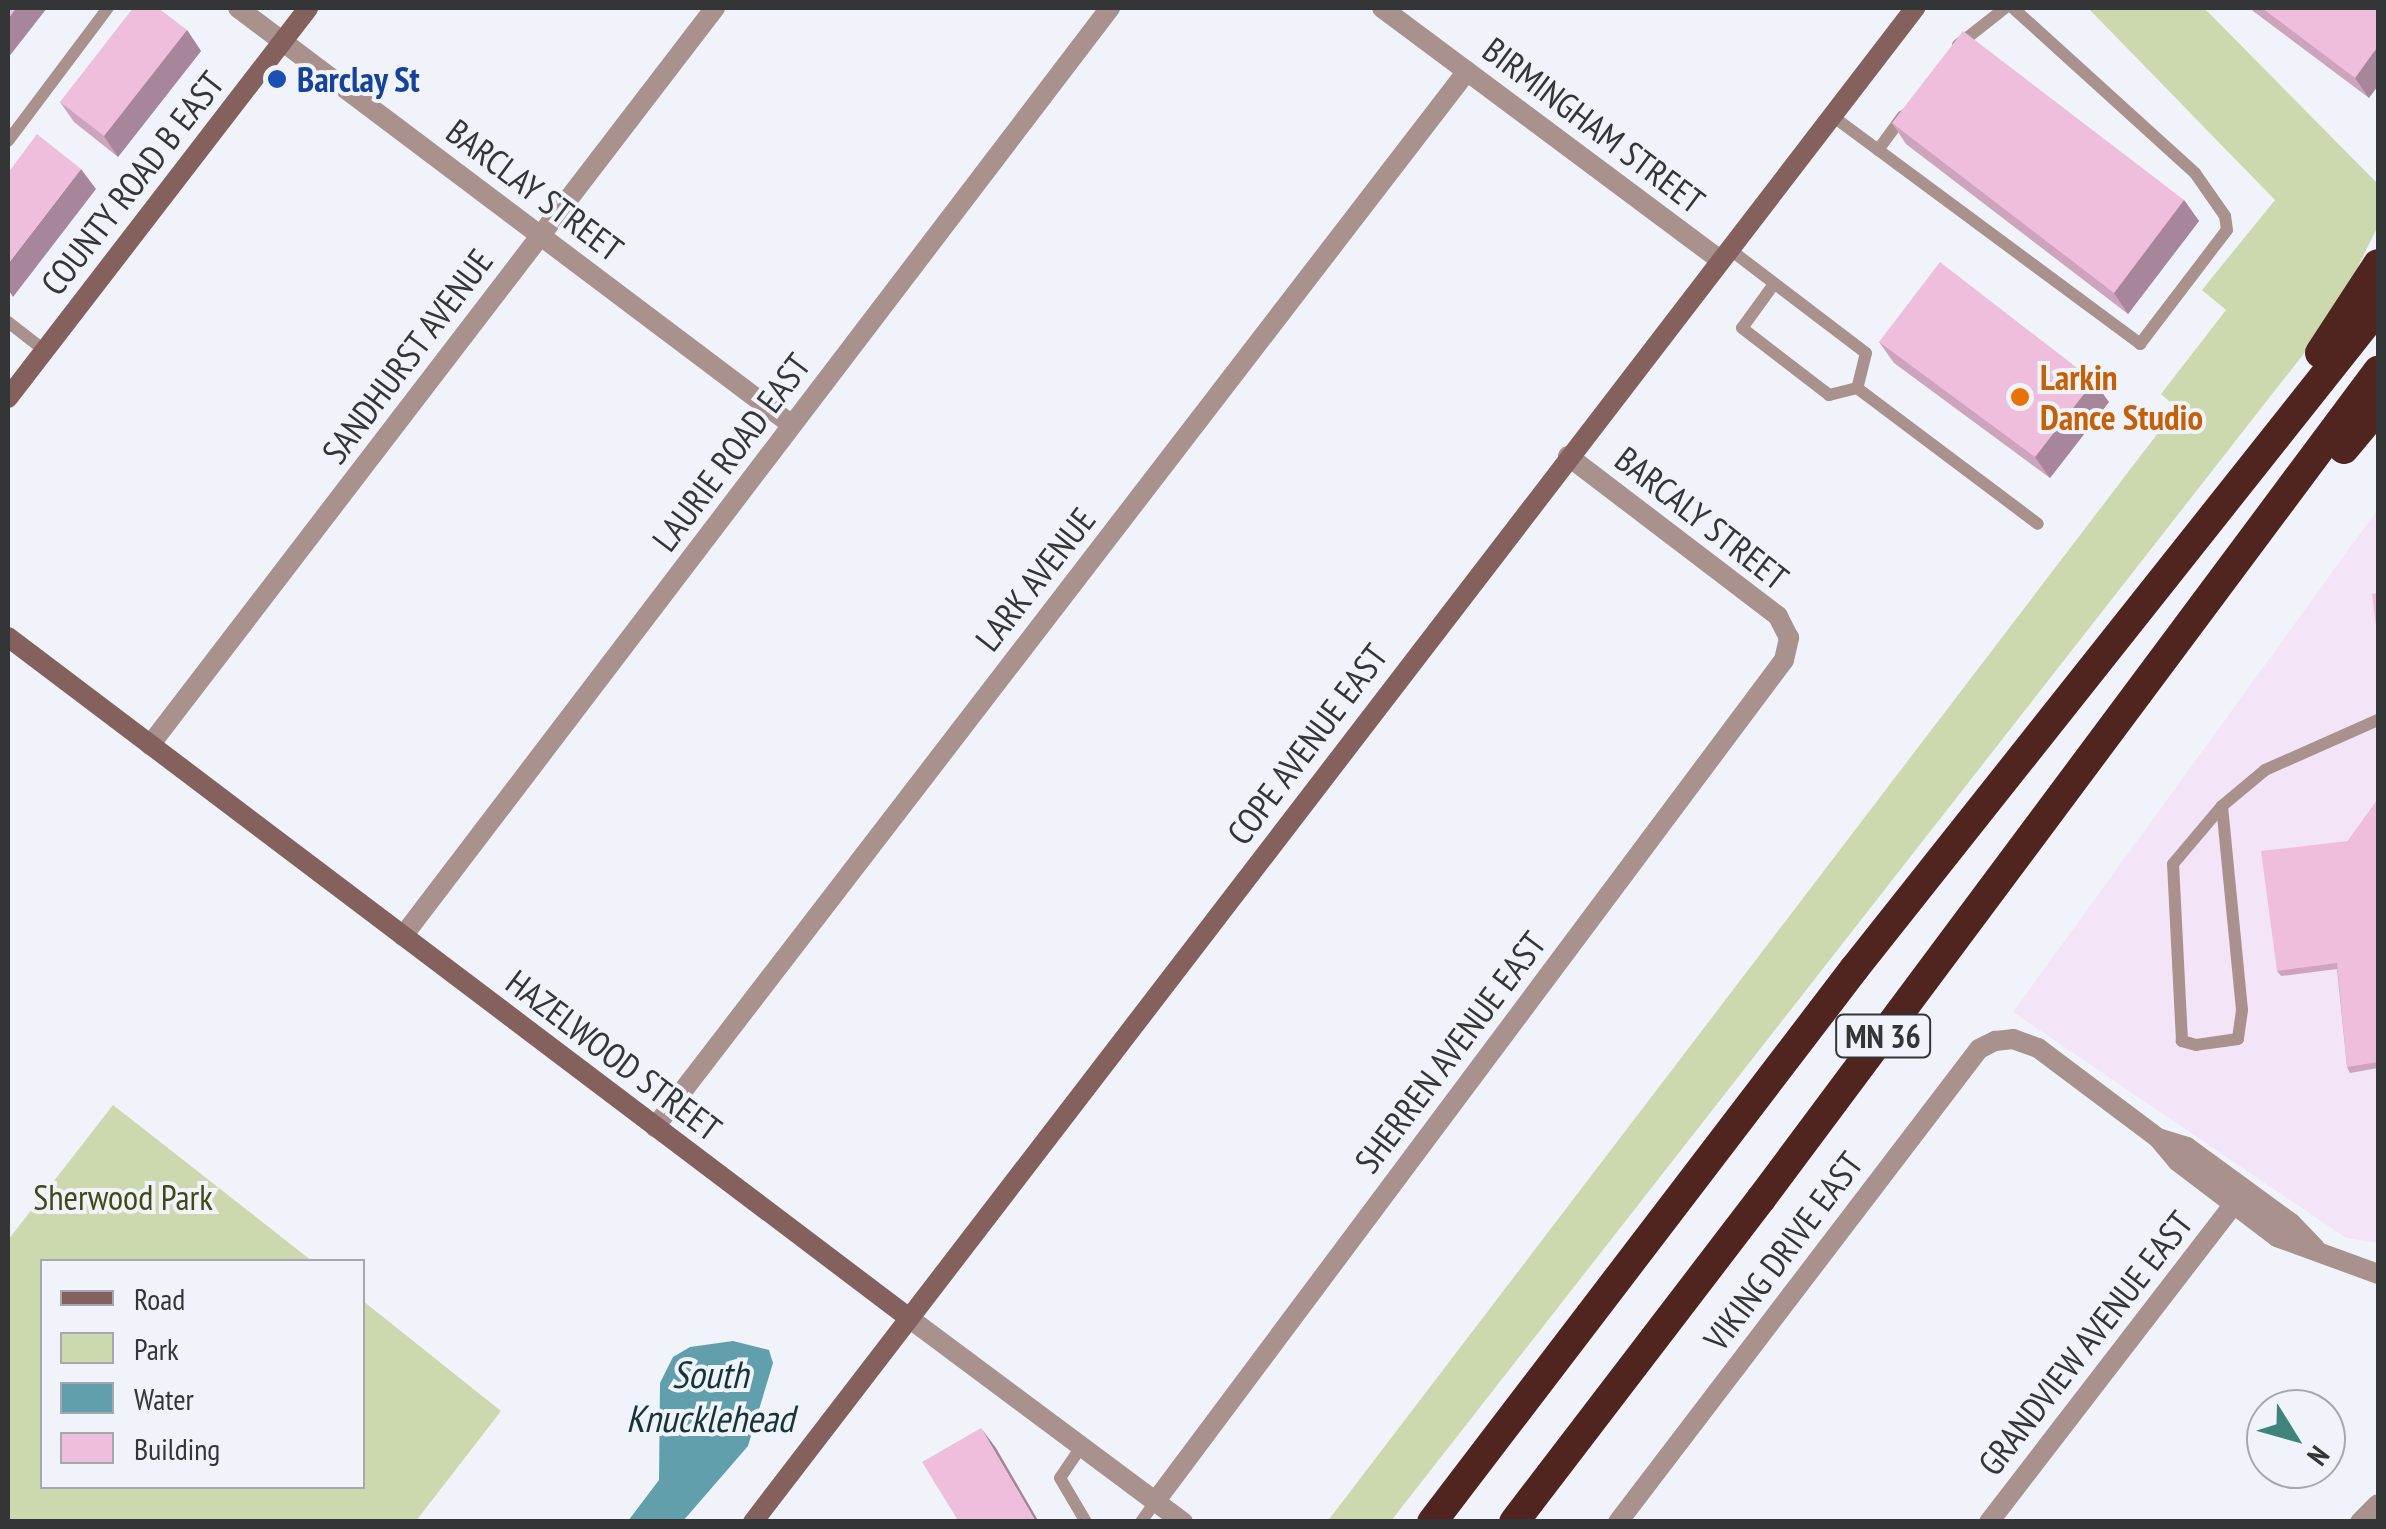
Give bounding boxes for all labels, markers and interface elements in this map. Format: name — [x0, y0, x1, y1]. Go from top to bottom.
street label: BIRMINGHAM STREET — [1475, 28, 1713, 222]
place label: Barclay St — [297, 58, 421, 100]
street label: COUNTY ROAD B EAST — [32, 63, 232, 303]
marker: Barclay St — [266, 68, 288, 90]
street label: BARCLAY STREET — [438, 110, 632, 270]
street label: SANDHURST AVENUE — [312, 240, 502, 472]
street label: LAURIE ROAD EAST — [643, 345, 819, 559]
place label: Larkin Dance Studio — [2040, 356, 2203, 438]
marker: Larkin Dance Studio — [2009, 386, 2031, 408]
street label: BARCALY STREET — [1607, 437, 1797, 599]
street label: LARK AVENUE — [966, 499, 1104, 659]
street label: COPE AVENUE EAST — [1218, 635, 1396, 853]
street label: SHERREN AVENUE EAST — [1345, 923, 1555, 1181]
street label: HAZELWOOD STREET — [498, 961, 730, 1149]
road number: MN 36 — [1833, 1009, 1933, 1063]
street label: VIKING DRIVE EAST — [1695, 1144, 1871, 1358]
park label: Sherwood Park — [33, 1176, 213, 1218]
street label: GRANDVIEW AVENUE EAST — [1969, 1202, 2201, 1484]
legend — [40, 1259, 365, 1489]
text: Road — [134, 1279, 185, 1318]
text: Park — [134, 1329, 179, 1368]
water label: South Knucklehead — [626, 1351, 794, 1440]
text: Water — [134, 1379, 194, 1418]
north arrow — [2246, 1389, 2346, 1489]
text: Building — [134, 1429, 220, 1468]
text: N — [2299, 1439, 2338, 1473]

